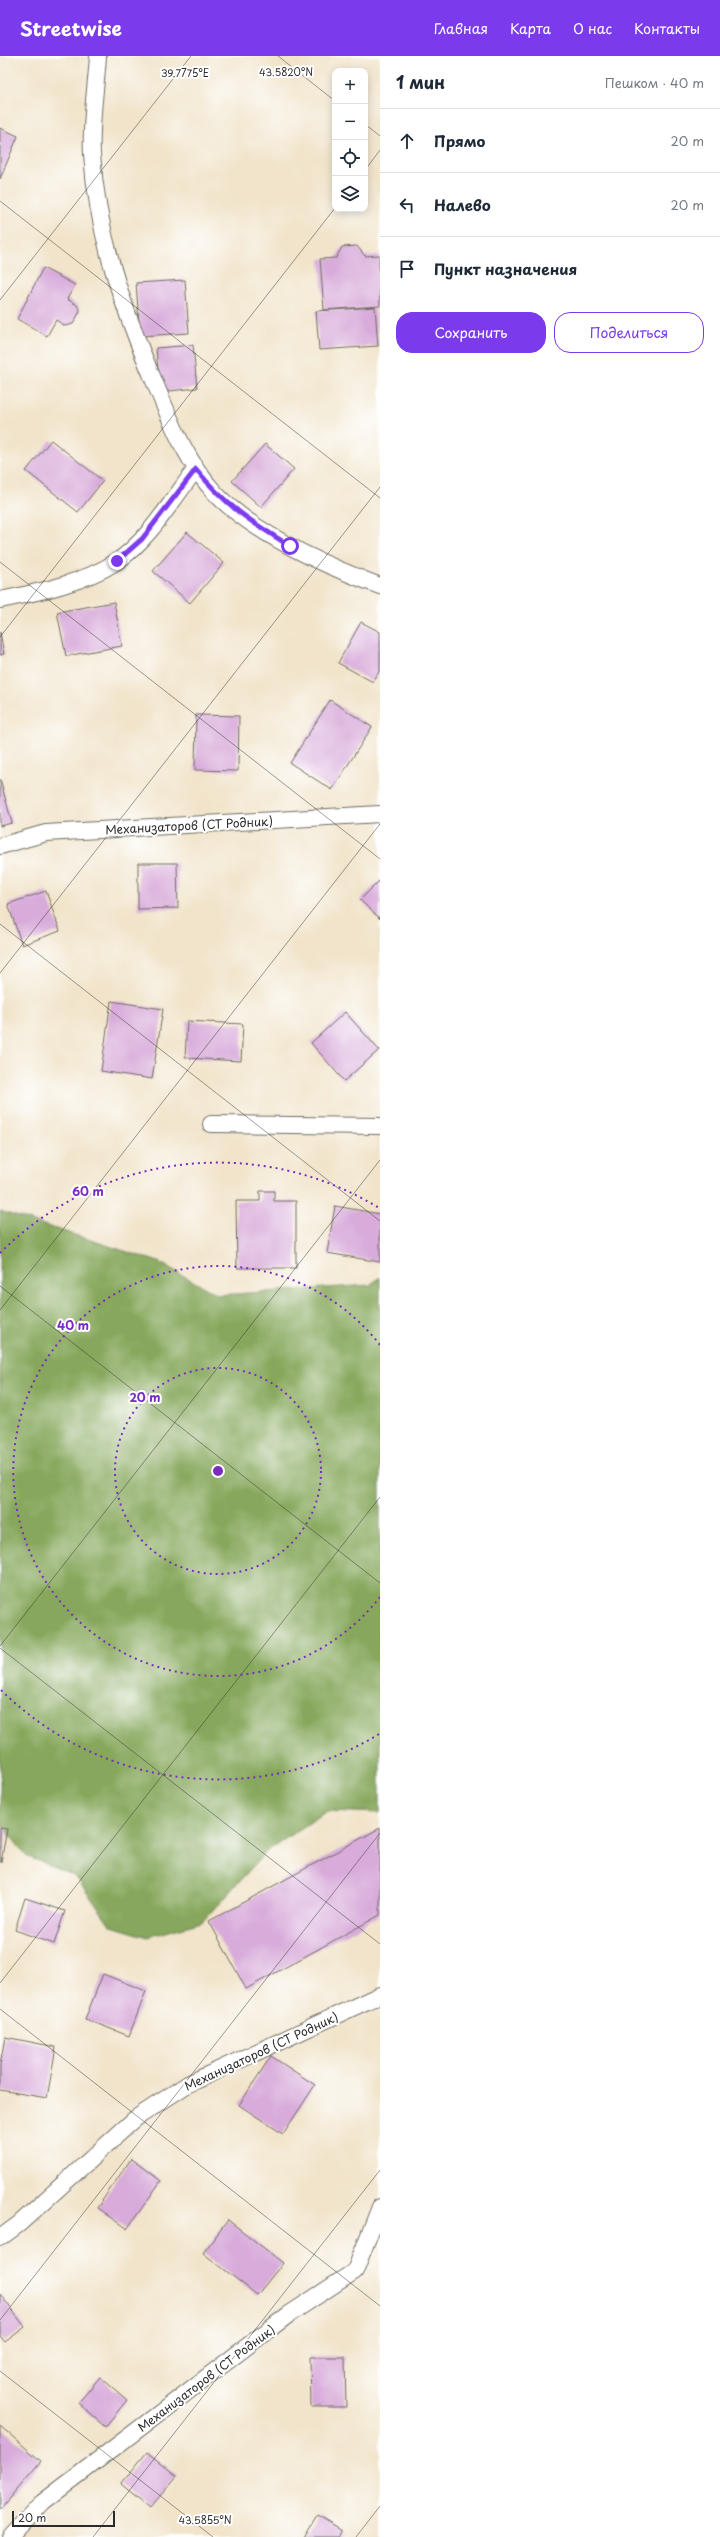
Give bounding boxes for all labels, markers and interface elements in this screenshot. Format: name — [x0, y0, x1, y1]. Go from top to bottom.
text: Streetwise — [20, 14, 122, 42]
text: Главная — [434, 18, 488, 39]
text: Карта — [510, 18, 551, 39]
text: О нас — [573, 18, 612, 39]
text: Контакты — [634, 18, 700, 39]
text: 43.5820°N — [259, 64, 313, 79]
text: 39.7775°E — [161, 65, 209, 80]
map controls — [332, 68, 368, 212]
button: + — [332, 68, 368, 104]
text: 1 мин — [396, 69, 445, 95]
text: Пешком · 40 m — [605, 73, 704, 92]
button: − — [332, 104, 368, 140]
text: Прямо — [434, 129, 485, 152]
icon: ahead — [396, 130, 418, 152]
text: 20 m — [670, 131, 704, 150]
button: locate — [332, 140, 368, 176]
button: layers — [332, 176, 368, 212]
text: Налево — [434, 193, 491, 216]
icon: left — [396, 194, 418, 216]
text: 20 m — [670, 195, 704, 214]
text: Пункт назначения — [434, 257, 577, 280]
icon: arrive — [396, 258, 418, 280]
button: Сохранить — [396, 312, 546, 353]
button: Поделиться — [554, 312, 704, 353]
route start — [281, 537, 299, 555]
route end — [108, 552, 126, 570]
street label: Механизаторов (СТ Родник) — [105, 812, 273, 838]
text: 60 m — [72, 1182, 104, 1200]
text: 40 m — [57, 1316, 89, 1334]
text: 20 m — [129, 1388, 161, 1406]
centre of rings — [211, 1464, 225, 1478]
street label: Механизаторов (СТ Родник) — [181, 2007, 341, 2095]
street label: Механизаторов (СТ Родник) — [133, 2320, 279, 2436]
scale bar — [12, 2509, 115, 2528]
text: 20 m — [18, 2509, 46, 2526]
text: 43.5855°N — [178, 2512, 232, 2527]

